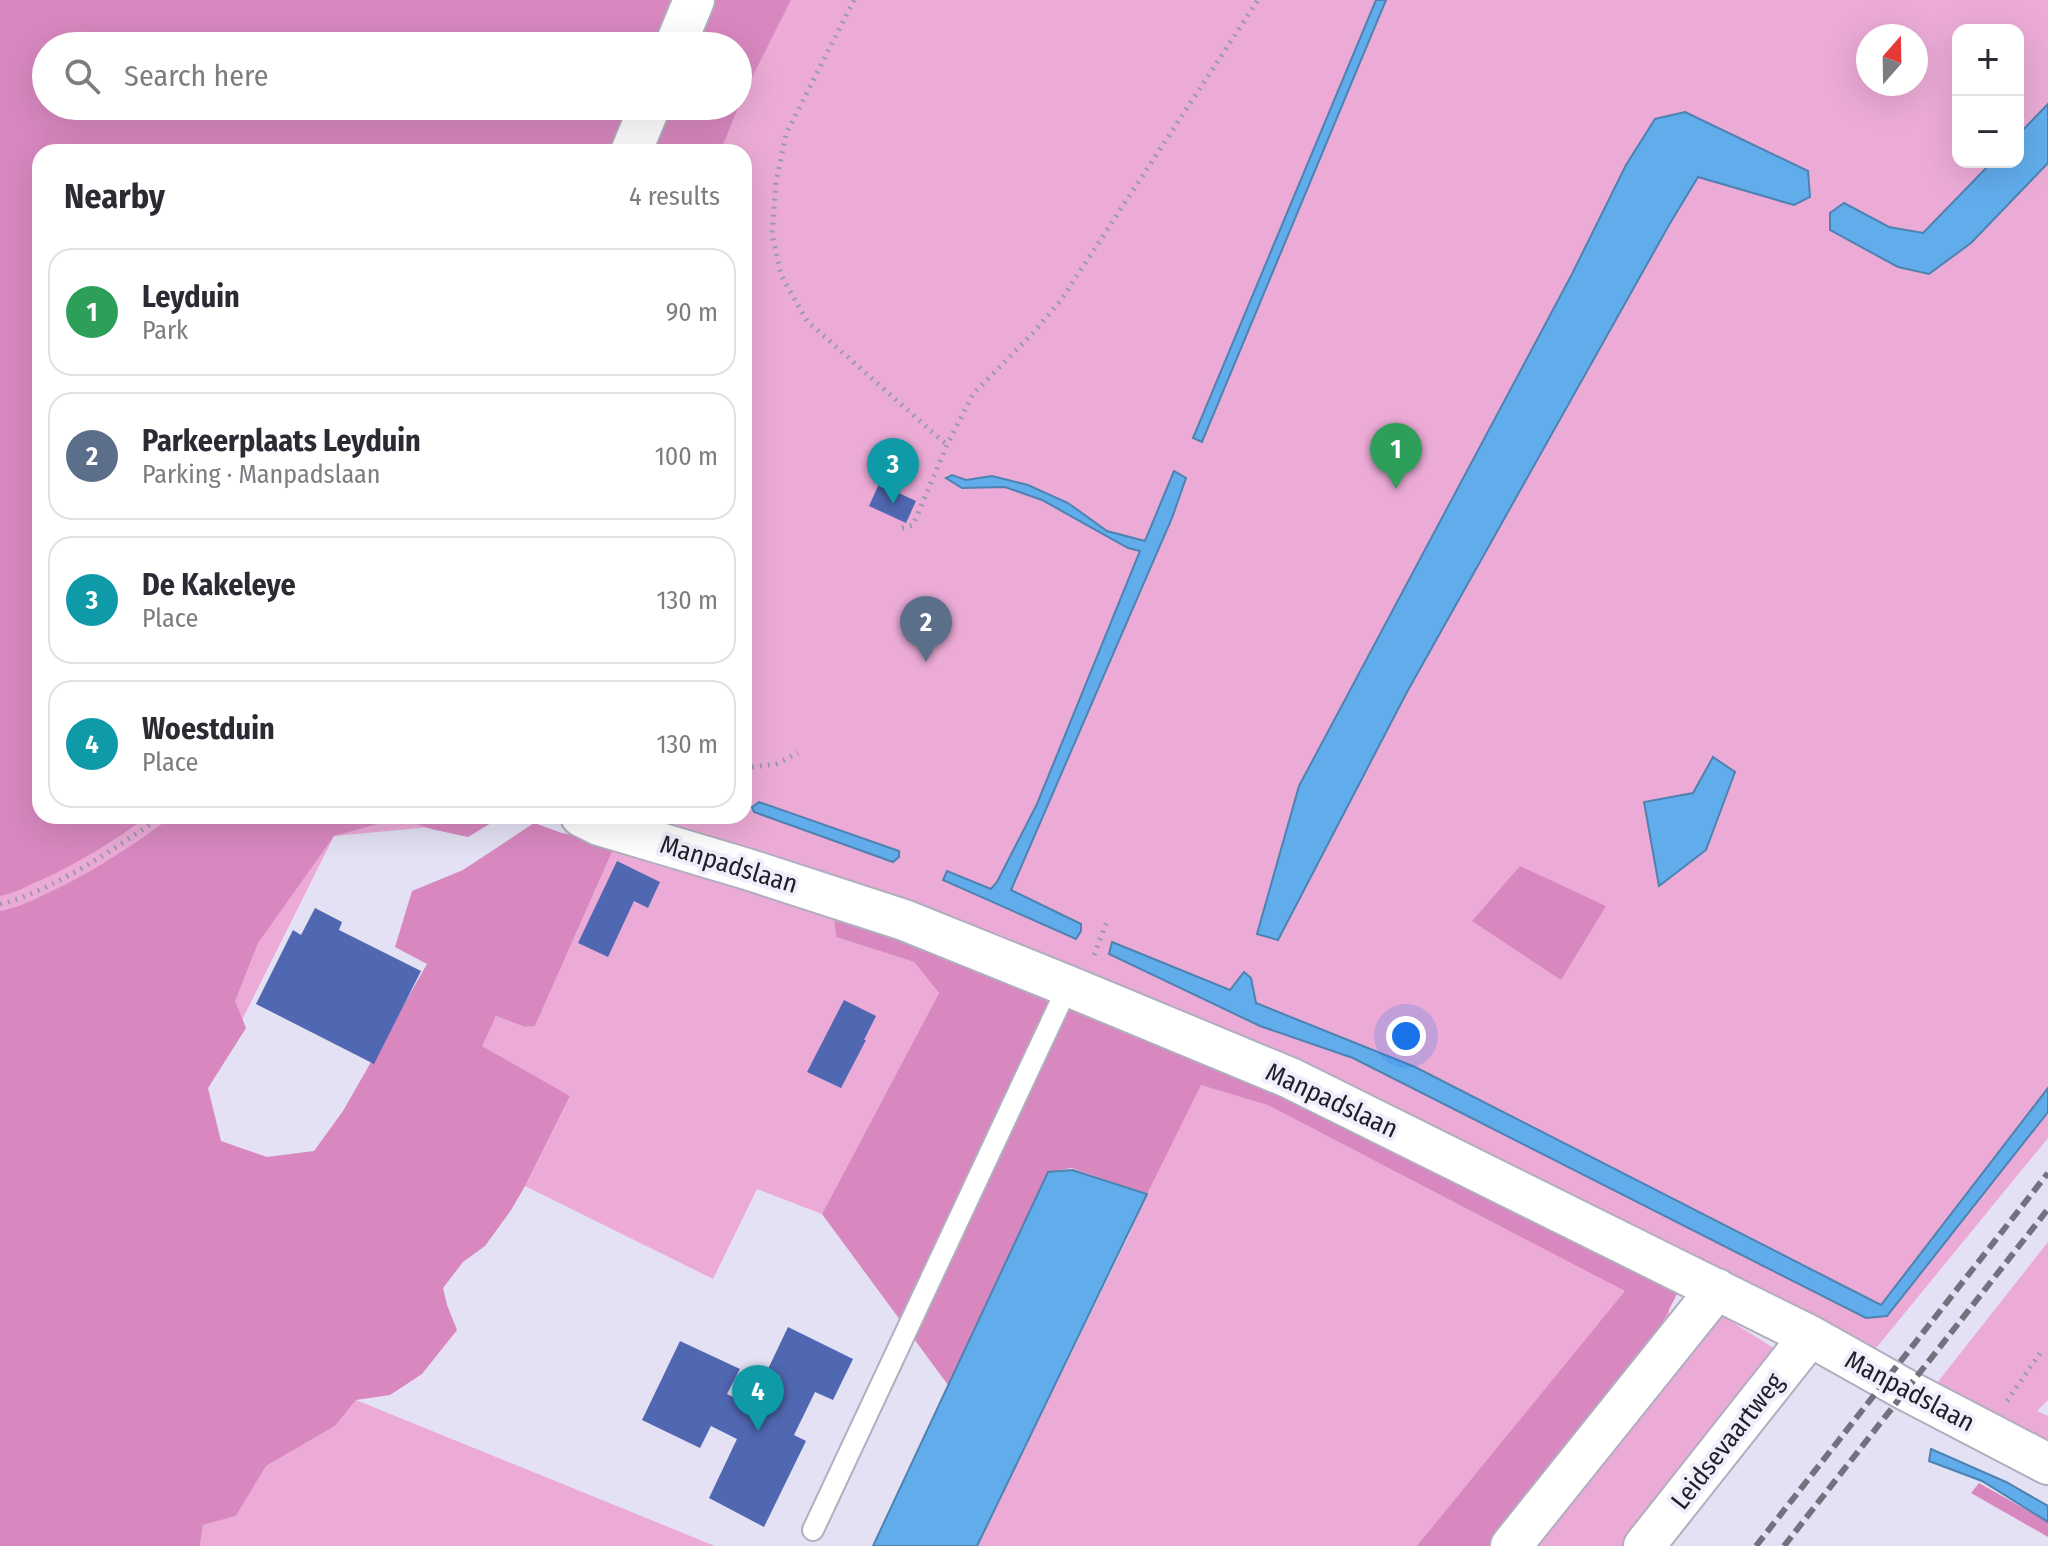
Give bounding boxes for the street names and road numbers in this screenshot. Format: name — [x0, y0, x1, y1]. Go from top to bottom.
street label: Manpadslaan — [656, 829, 801, 900]
street label: Manpadslaan — [1261, 1056, 1403, 1145]
street label: Manpadslaan — [1840, 1344, 1980, 1438]
street label: Leidsevaartweg — [1665, 1366, 1791, 1516]

